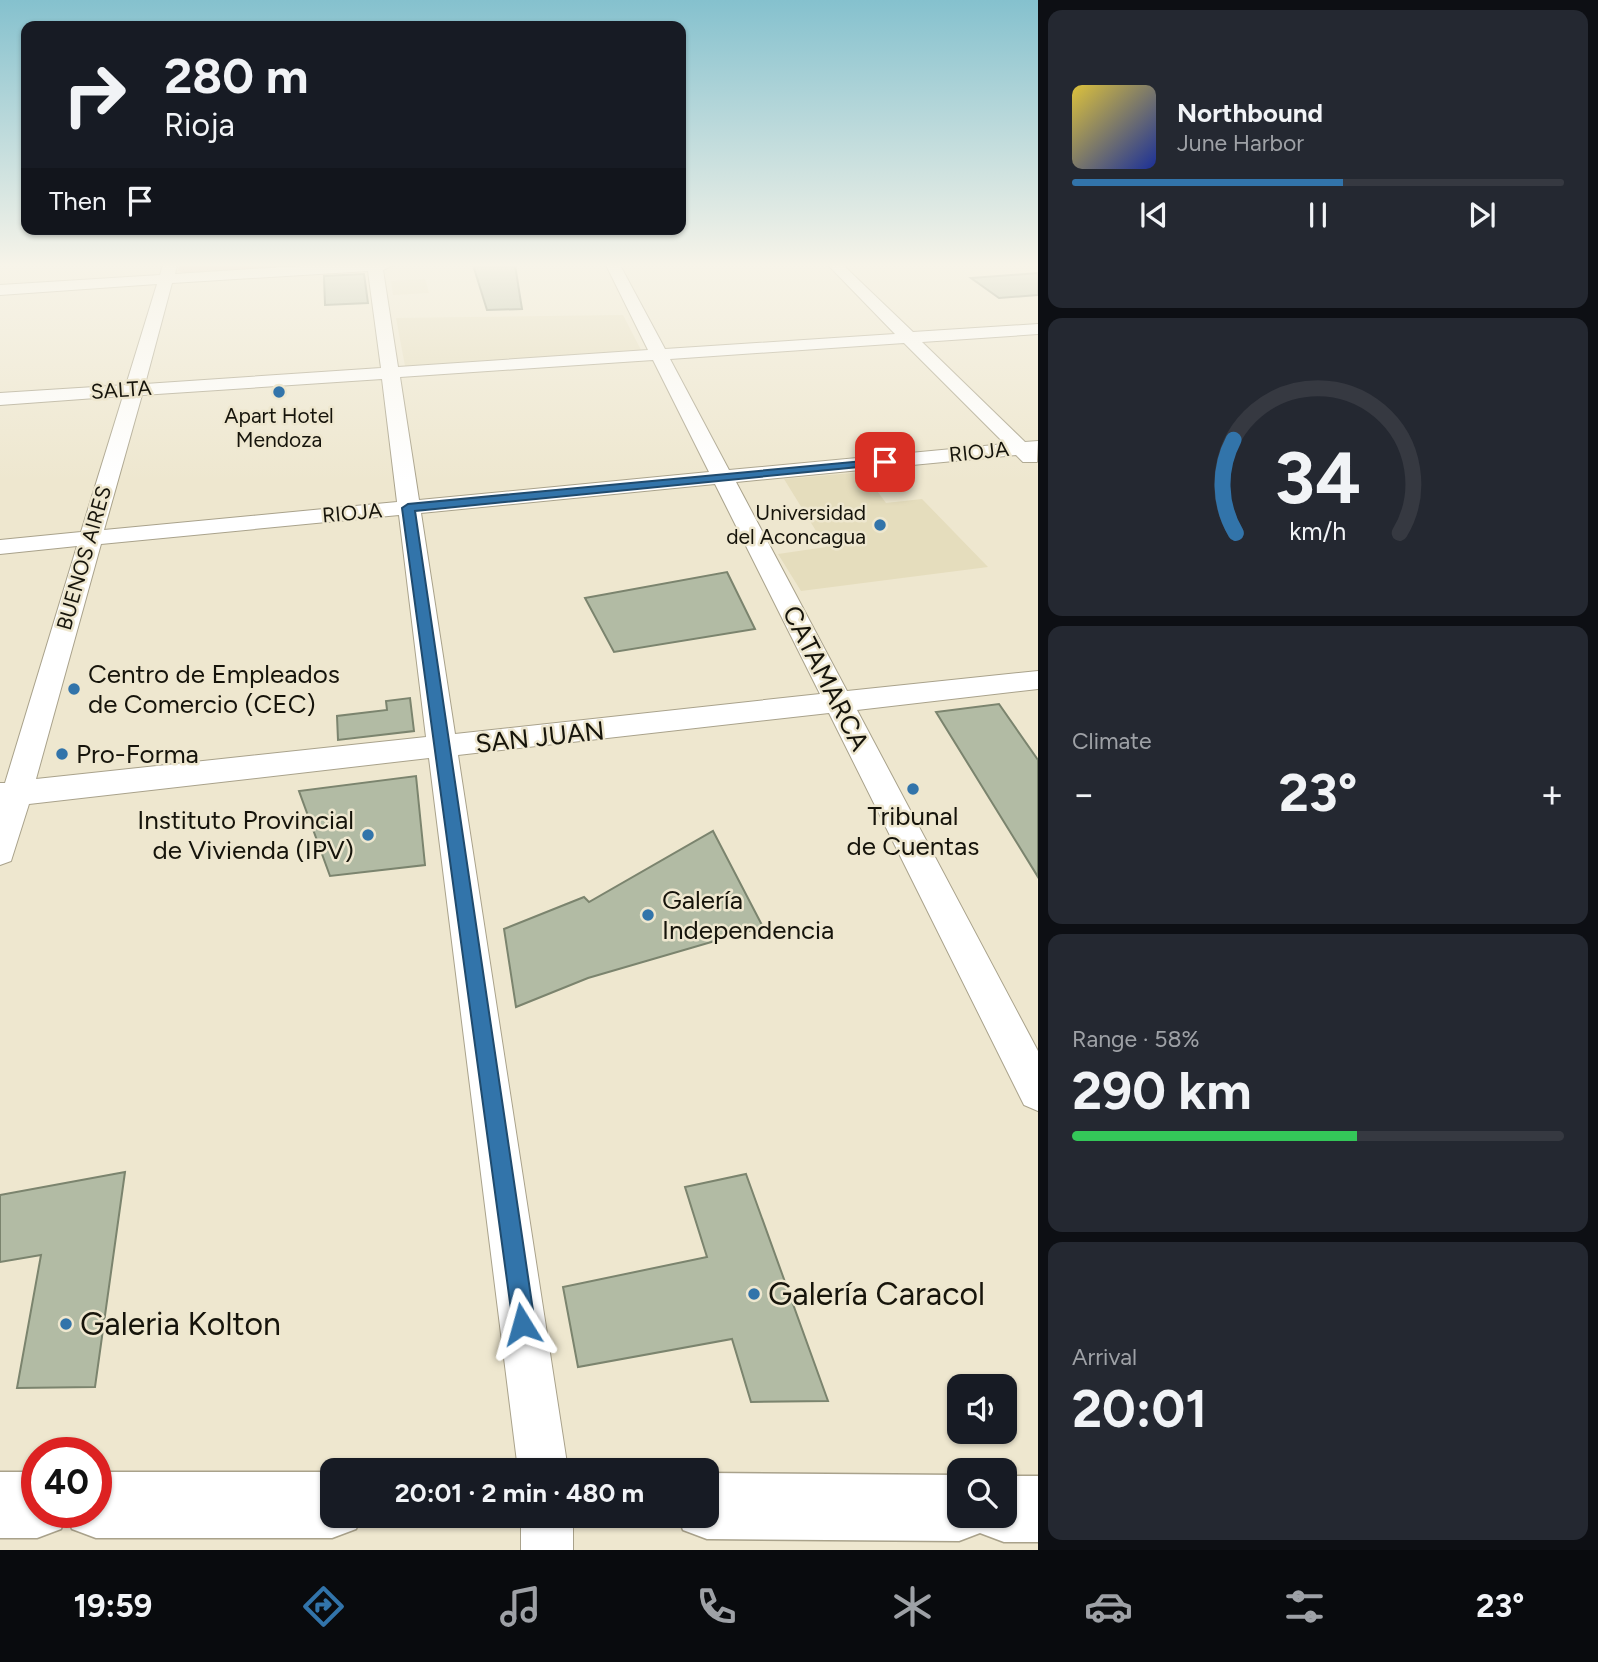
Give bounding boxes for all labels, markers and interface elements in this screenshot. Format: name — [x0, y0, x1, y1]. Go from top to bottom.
text: 280 m — [164, 46, 309, 105]
icon: right — [49, 49, 140, 140]
text: Northbound — [1177, 97, 1323, 129]
text: Rioja — [164, 106, 235, 144]
text: June Harbor — [1177, 129, 1304, 157]
icon: arrive — [121, 182, 159, 220]
text: Then — [49, 185, 107, 217]
icon: previous — [1135, 196, 1173, 234]
icon: pause — [1299, 196, 1337, 234]
icon: next — [1463, 196, 1501, 234]
street label: SALTA — [90, 375, 152, 404]
marker: Apart Hotel Mendoza — [271, 384, 287, 400]
place label: Apart Hotel Mendoza — [224, 403, 334, 452]
pin — [855, 432, 915, 492]
text: 34 — [1275, 434, 1361, 521]
street label: RIOJA — [948, 436, 1010, 467]
icon: arrive — [866, 443, 904, 481]
street label: BUENOS AIRES — [51, 483, 116, 633]
street label: RIOJA — [321, 497, 383, 528]
place label: Universidad del Aconcagua — [726, 500, 866, 549]
text: km/h — [1289, 516, 1347, 546]
marker: Universidad del Aconcagua — [872, 517, 888, 533]
street label: CATAMARCA — [776, 600, 876, 756]
place label: Centro de Empleados de Comercio (CEC) — [88, 658, 340, 720]
marker: Centro de Empleados de Comercio (CEC) — [66, 681, 82, 697]
street label: SAN JUAN — [474, 714, 606, 760]
text: Climate — [1072, 727, 1151, 755]
place label: Pro-Forma — [76, 738, 199, 770]
marker: Pro-Forma — [54, 746, 70, 762]
text: 23° — [1279, 762, 1357, 824]
text: − — [1072, 771, 1096, 817]
text: + — [1540, 771, 1564, 817]
marker: Tribunal de Cuentas — [905, 781, 921, 797]
place label: Tribunal de Cuentas — [847, 800, 979, 862]
place label: Instituto Provincial de Vivienda (IPV) — [137, 804, 354, 866]
marker: Instituto Provincial de Vivienda (IPV) — [360, 827, 376, 843]
place label: Galería Independencia — [662, 884, 834, 946]
marker: Galería Independencia — [640, 907, 656, 923]
text: Range · 58% — [1072, 1025, 1200, 1053]
text: 290 km — [1072, 1060, 1252, 1122]
place label: Galería Caracol — [768, 1275, 985, 1313]
marker: Galería Caracol — [746, 1286, 762, 1302]
position arrow — [485, 1287, 559, 1361]
place label: Galeria Kolton — [80, 1305, 281, 1343]
marker: Galeria Kolton — [58, 1316, 74, 1332]
text: Arrival — [1072, 1343, 1137, 1371]
map controls — [947, 1374, 1017, 1528]
button: sound — [947, 1374, 1017, 1444]
text: 20:01 — [1072, 1378, 1207, 1440]
speed limit sign: 40 — [21, 1437, 112, 1528]
button: search — [947, 1458, 1017, 1528]
text: 20:01 · 2 min · 480 m — [395, 1477, 644, 1509]
icon: directions — [299, 1582, 348, 1631]
icon: music — [496, 1582, 545, 1631]
icon: phone — [692, 1582, 741, 1631]
icon: climate — [888, 1582, 937, 1631]
icon: car — [1084, 1582, 1133, 1631]
icon: filters — [1280, 1582, 1329, 1631]
text: 19:59 — [74, 1587, 152, 1625]
text: 23° — [1476, 1587, 1524, 1625]

